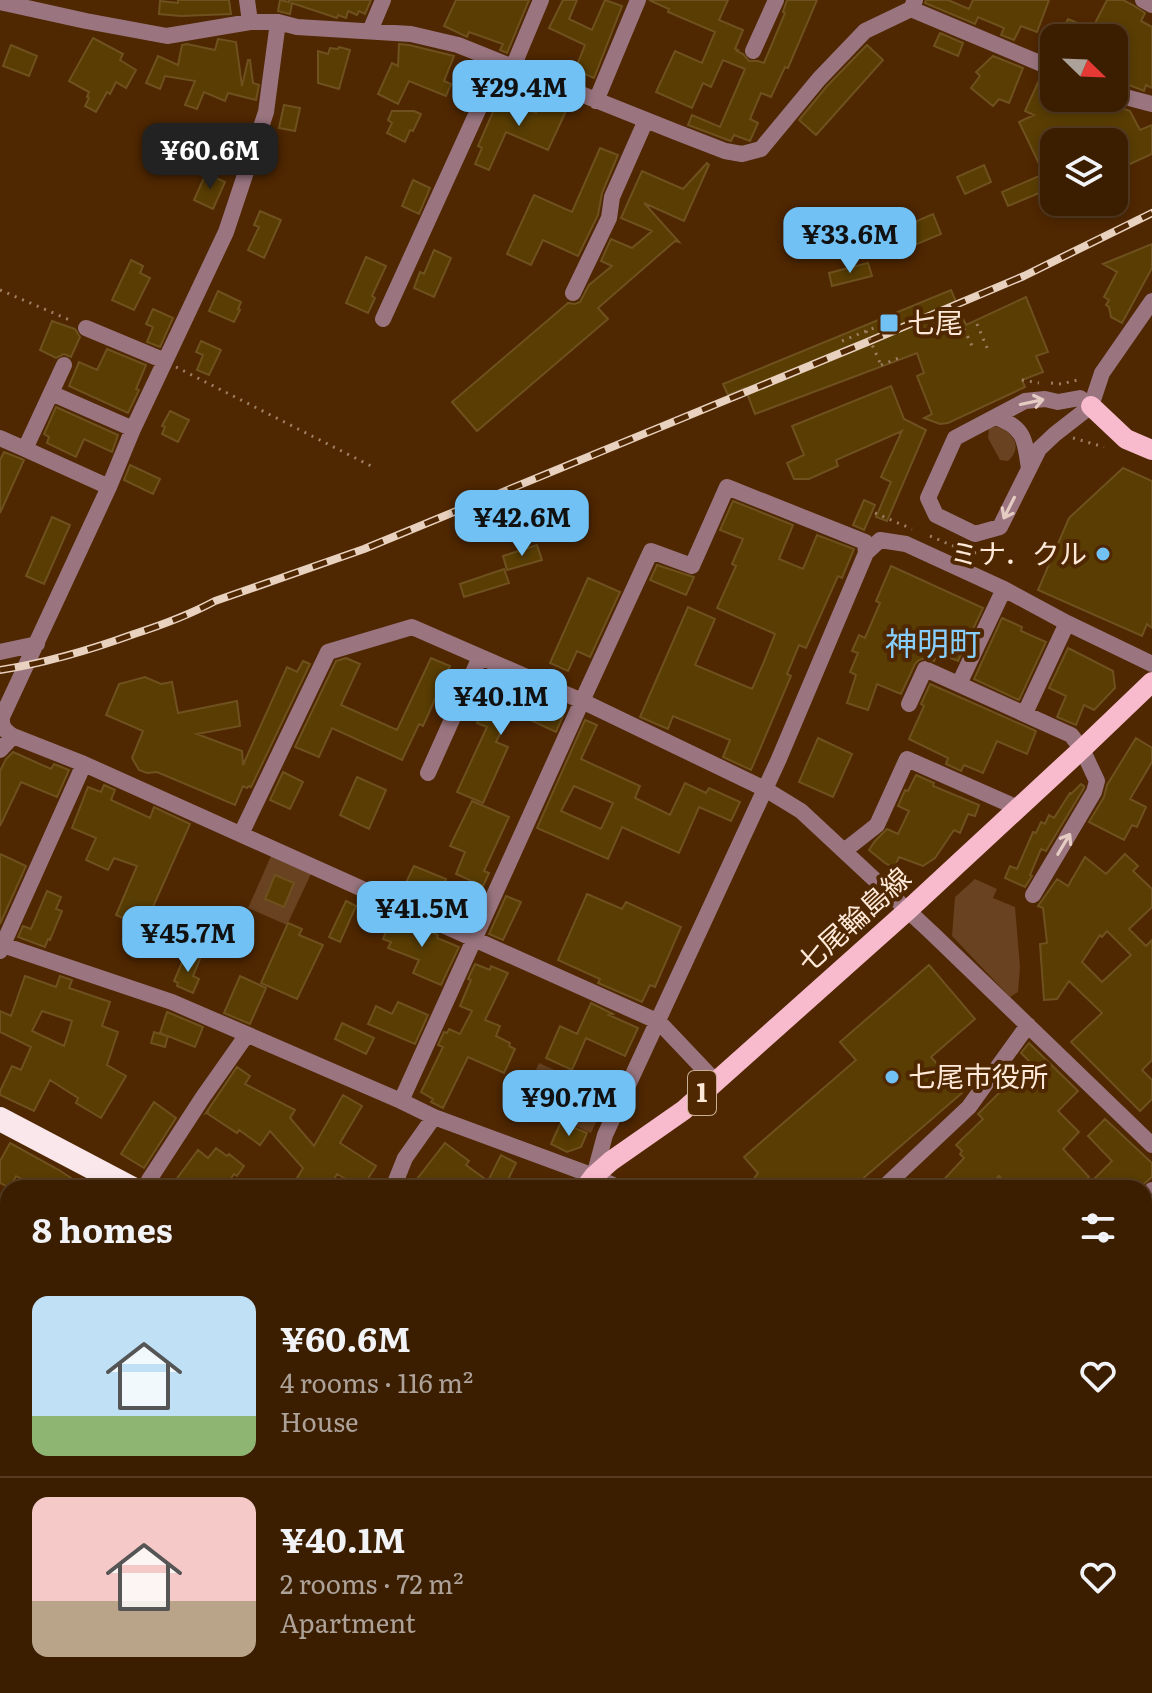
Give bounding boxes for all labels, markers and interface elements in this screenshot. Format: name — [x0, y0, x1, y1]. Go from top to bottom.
north arrow — [1040, 24, 1128, 112]
map controls — [1040, 24, 1128, 216]
pin: ¥29.4M — [454, 60, 584, 128]
text: ¥29.4M — [470, 66, 568, 105]
pin: ¥60.6M — [145, 123, 275, 191]
button: layers — [1040, 128, 1128, 216]
text: ¥60.6M — [160, 129, 260, 168]
pin: ¥33.6M — [785, 207, 915, 275]
text: ¥33.6M — [801, 213, 899, 252]
place label: 七尾 — [907, 300, 963, 342]
marker: 七尾 — [878, 312, 900, 334]
one-way arrow — [1018, 394, 1044, 409]
pin: ¥42.6M — [457, 490, 587, 558]
text: ¥42.6M — [473, 496, 571, 535]
one-way arrow — [1001, 496, 1016, 520]
place label: ミナ．クル — [950, 531, 1087, 573]
marker: ミナ．クル — [1094, 545, 1112, 563]
district label: 神明町 — [885, 617, 981, 665]
pin: ¥40.1M — [436, 669, 566, 737]
text: ¥40.1M — [453, 675, 549, 714]
one-way arrow — [1056, 833, 1072, 856]
street label: 七尾輪島線 — [787, 856, 919, 981]
pin: ¥41.5M — [357, 881, 487, 949]
text: ¥41.5M — [375, 887, 469, 926]
pin: ¥45.7M — [123, 906, 253, 974]
text: ¥45.7M — [140, 912, 236, 951]
place label: 七尾市役所 — [908, 1054, 1048, 1096]
marker: 七尾市役所 — [883, 1068, 901, 1086]
pin: ¥90.7M — [504, 1070, 634, 1138]
road number: 1 — [688, 1071, 716, 1115]
text: ¥90.7M — [521, 1076, 617, 1115]
text: 8 homes — [32, 1203, 173, 1253]
icon: filters — [1076, 1206, 1120, 1250]
text: ¥60.6M — [280, 1312, 411, 1362]
icon: home — [96, 1328, 192, 1424]
icon: heart — [1076, 1354, 1120, 1398]
text: 4 rooms · 116 m² — [280, 1362, 473, 1401]
text: House — [280, 1401, 358, 1440]
text: ¥40.1M — [280, 1513, 406, 1563]
icon: home — [96, 1529, 192, 1625]
icon: heart — [1076, 1555, 1120, 1599]
text: 2 rooms · 72 m² — [280, 1563, 464, 1602]
text: Apartment — [280, 1602, 416, 1641]

